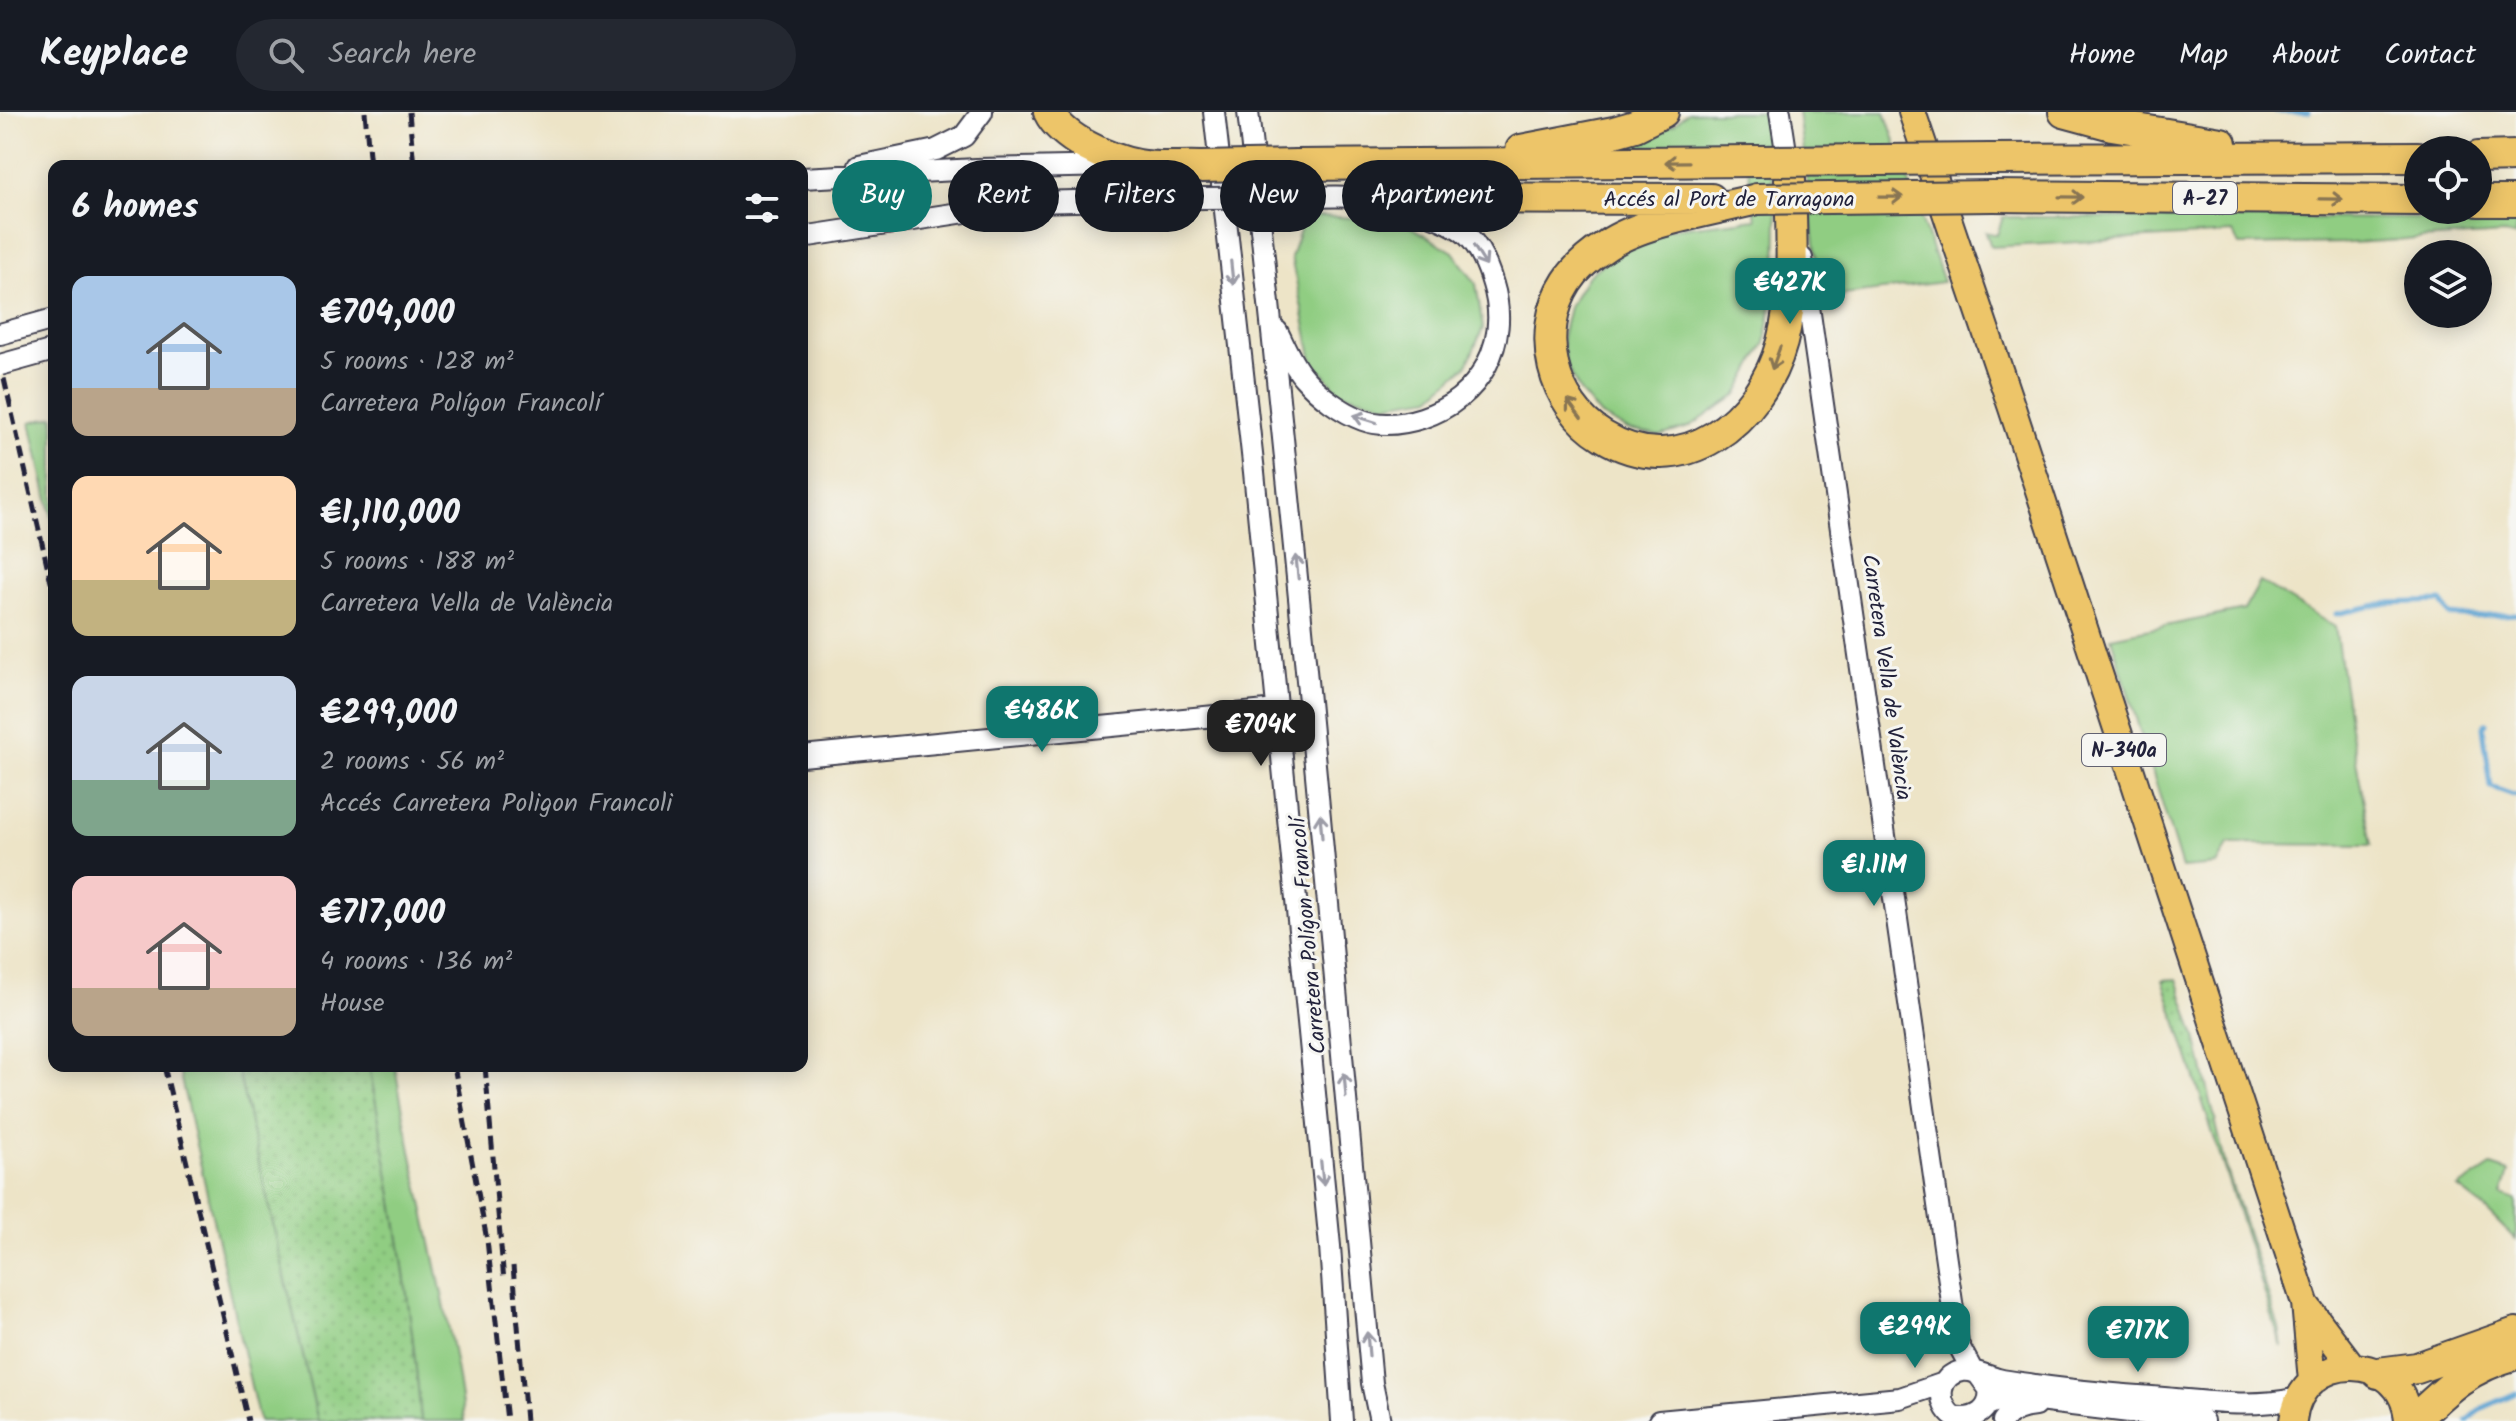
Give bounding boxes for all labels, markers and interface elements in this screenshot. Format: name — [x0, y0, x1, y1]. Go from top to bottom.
search box — [236, 19, 796, 91]
text: Keyplace — [40, 25, 188, 85]
text: Search here — [328, 31, 476, 79]
icon: search — [264, 33, 308, 77]
text: Home — [2069, 33, 2135, 78]
text: Map — [2179, 33, 2228, 78]
text: About — [2272, 33, 2340, 78]
text: Contact — [2384, 33, 2476, 78]
map controls — [2404, 136, 2492, 328]
button: locate — [2404, 136, 2492, 224]
one-way arrow — [1664, 154, 1691, 170]
chip: Buy — [832, 160, 932, 232]
chip: Rent — [948, 160, 1059, 232]
chip: Filters — [1075, 160, 1204, 232]
chip: New — [1220, 160, 1326, 232]
chip: Apartment — [1342, 160, 1523, 232]
text: 6 homes — [72, 181, 198, 235]
road number: A-27 — [2173, 182, 2237, 214]
street label: Accés al Port de Tarragona — [1604, 183, 1854, 218]
icon: filters — [740, 186, 784, 230]
one-way arrow — [1877, 189, 1904, 205]
one-way arrow — [2057, 189, 2084, 204]
one-way arrow — [2317, 191, 2344, 207]
button: layers — [2404, 240, 2492, 328]
one-way arrow — [1473, 244, 1489, 267]
pin: €427K — [1734, 258, 1846, 326]
one-way arrow — [1225, 259, 1240, 286]
text: €427K — [1753, 263, 1827, 305]
text: €704,000 — [320, 287, 455, 341]
icon: home — [136, 308, 232, 404]
text: 5 rooms · 128 m² — [320, 341, 513, 383]
one-way arrow — [1768, 346, 1782, 370]
text: Carretera Polígon Francolí — [320, 383, 601, 425]
one-way arrow — [1566, 399, 1583, 420]
one-way arrow — [1352, 411, 1378, 426]
text: €1,110,000 — [320, 487, 460, 541]
icon: home — [136, 508, 232, 604]
text: 5 rooms · 188 m² — [320, 541, 514, 583]
street label: Carretera Vella de València — [1851, 552, 1920, 803]
one-way arrow — [1289, 554, 1304, 581]
text: Carretera Vella de València — [320, 583, 613, 625]
pin: €486K — [986, 686, 1098, 754]
text: €299,000 — [320, 687, 457, 741]
text: €486K — [1004, 691, 1080, 733]
pin: €704K — [1205, 700, 1317, 768]
text: €704K — [1225, 705, 1297, 747]
icon: home — [136, 708, 232, 804]
road number: N-340a — [2082, 734, 2166, 766]
text: 2 rooms · 56 m² — [320, 741, 504, 783]
text: Accés Carretera Poligon Francoli — [320, 783, 673, 825]
street label: Carretera Polígon Francolí — [1281, 812, 1337, 1056]
one-way arrow — [1314, 813, 1329, 840]
pin: €1.11M — [1809, 840, 1939, 908]
text: €1.11M — [1841, 845, 1907, 887]
text: €717,000 — [320, 887, 445, 941]
icon: home — [136, 908, 232, 1004]
text: 4 rooms · 136 m² — [320, 941, 512, 983]
text: House — [320, 983, 384, 1025]
one-way arrow — [1337, 1072, 1352, 1099]
one-way arrow — [1315, 1159, 1330, 1185]
pin: €299K — [1859, 1302, 1971, 1370]
pin: €717K — [2082, 1306, 2194, 1374]
text: €299K — [1878, 1307, 1952, 1349]
text: €717K — [2106, 1311, 2170, 1353]
one-way arrow — [1361, 1331, 1376, 1358]

